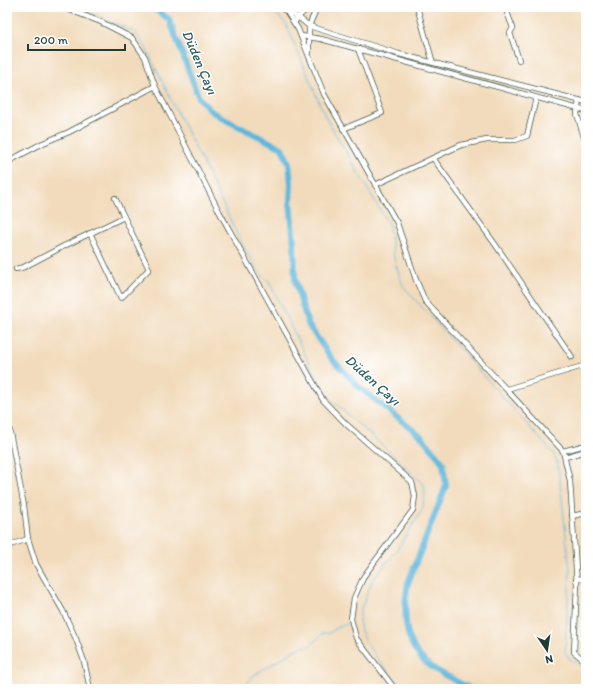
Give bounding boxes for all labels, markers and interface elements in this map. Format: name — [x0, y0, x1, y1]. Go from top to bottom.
scale bar — [28, 26, 125, 52]
water label: Düden Çayı — [178, 28, 221, 98]
text: 200 m — [34, 33, 68, 47]
water label: Düden Çayı — [342, 351, 405, 410]
north arrow — [527, 630, 567, 670]
text: N — [544, 652, 554, 666]

